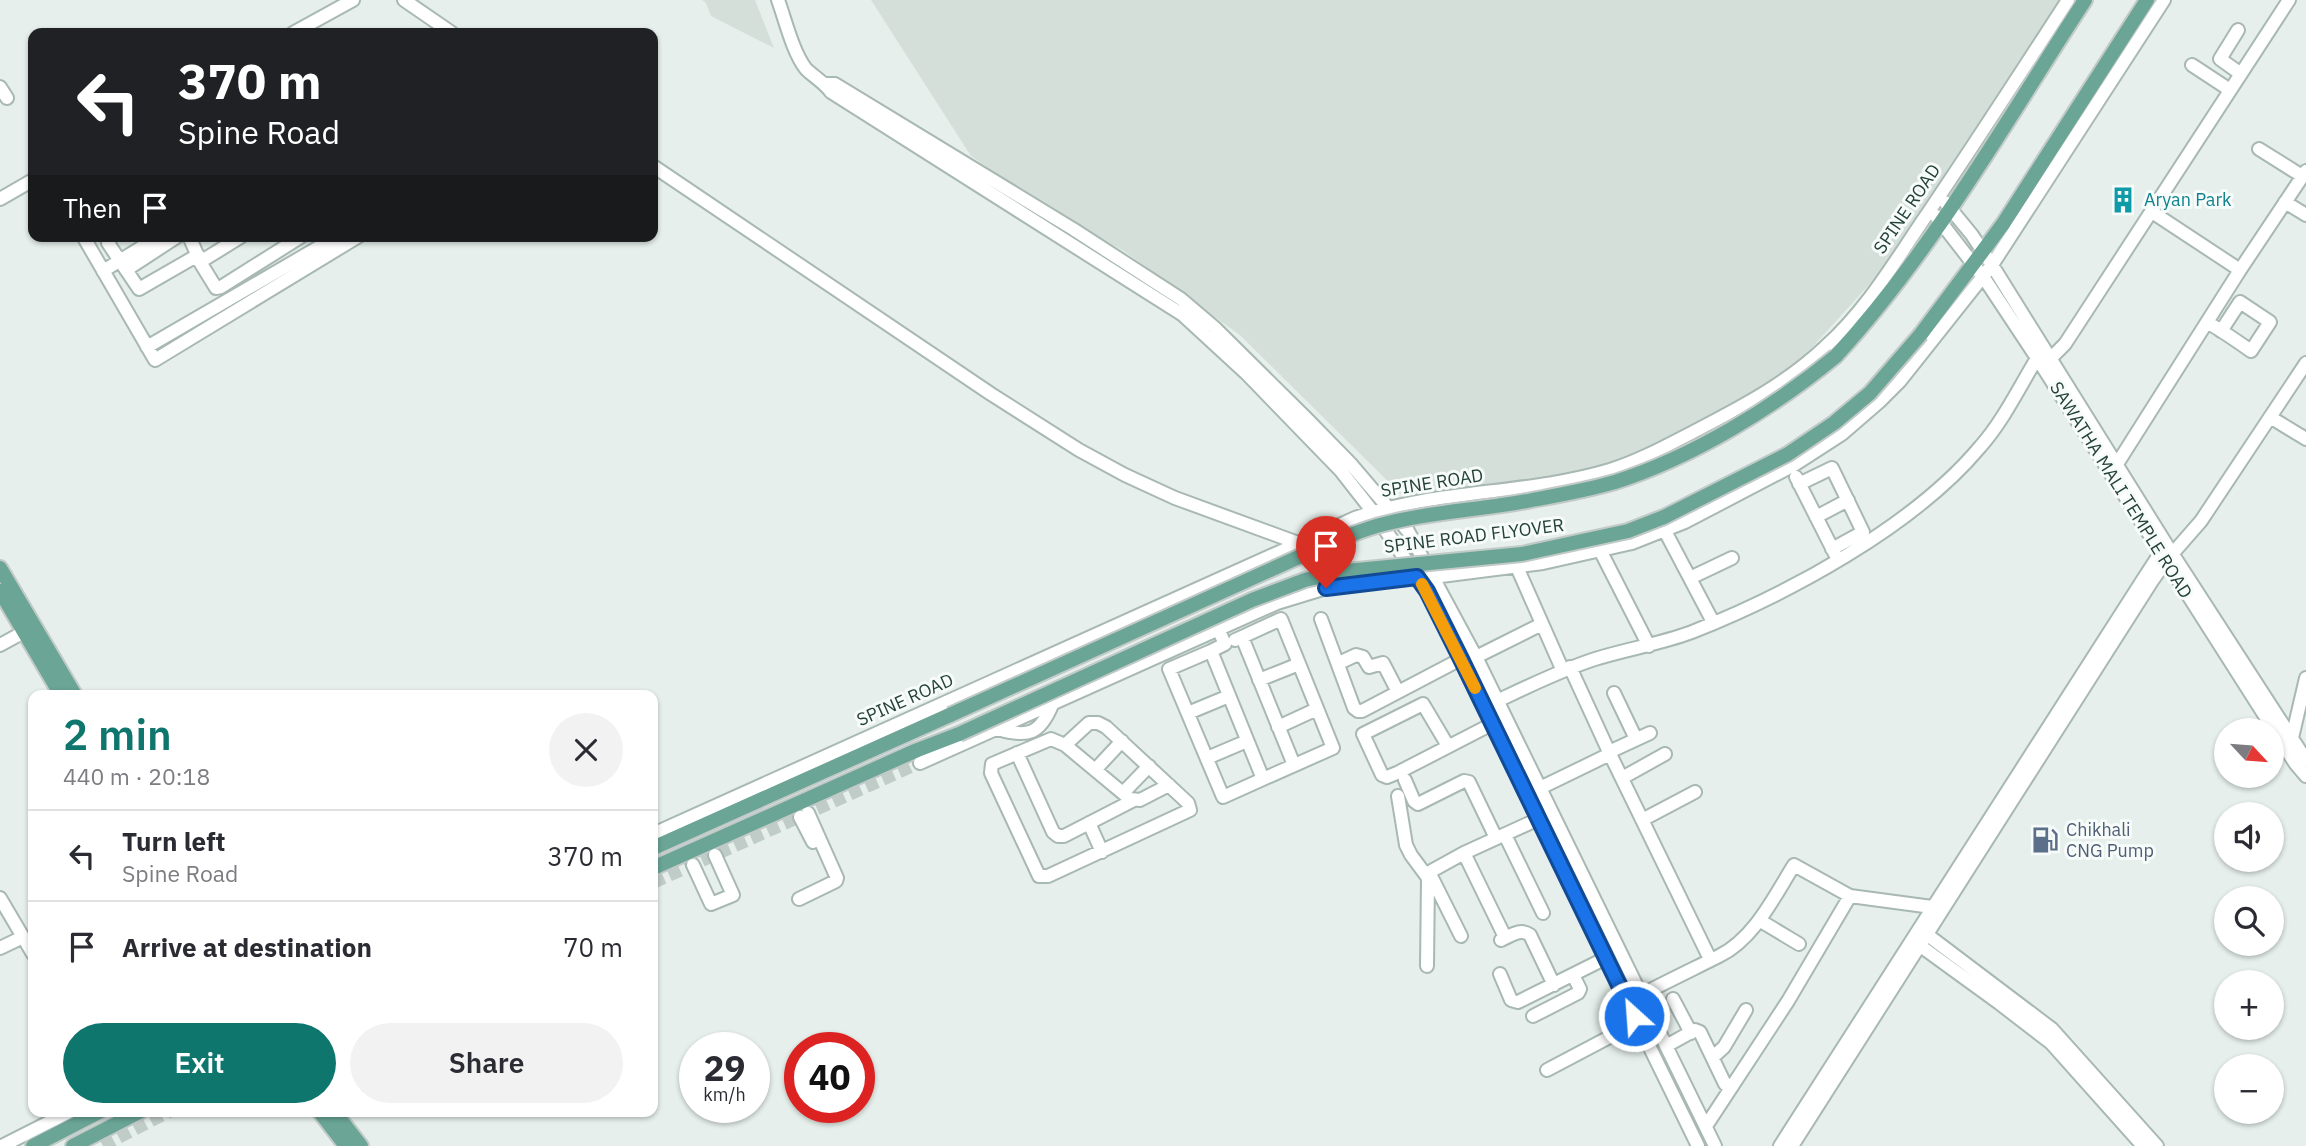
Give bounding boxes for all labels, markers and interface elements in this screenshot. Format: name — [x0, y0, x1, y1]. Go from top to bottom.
text: 370 m — [178, 49, 322, 112]
icon: left — [63, 56, 154, 147]
text: Spine Road — [178, 111, 340, 153]
street label: SPINE ROAD — [1868, 159, 1945, 258]
building icon: Aryan Park — [2108, 185, 2138, 215]
place label: Aryan Park — [2144, 188, 2232, 211]
icon: arrive — [136, 189, 174, 227]
text: Then — [63, 191, 122, 225]
street label: SAWATHA MALI TEMPLE ROAD — [2045, 377, 2198, 602]
street label: SPINE ROAD — [1379, 463, 1485, 502]
street label: SPINE ROAD FLYOVER — [1383, 513, 1565, 558]
pin — [1296, 516, 1356, 588]
icon: arrive — [1307, 527, 1345, 565]
street label: SPINE ROAD — [853, 668, 957, 731]
text: 2 min — [63, 707, 172, 762]
button: close — [549, 713, 623, 787]
north arrow — [2214, 718, 2284, 788]
map controls — [2214, 718, 2284, 1124]
text: 440 m · 20:18 — [63, 761, 210, 791]
button: sound — [2214, 802, 2284, 872]
place label: Chikhali CNG Pump — [2066, 818, 2154, 862]
text: Turn left — [122, 824, 225, 858]
fuel station icon: Chikhali CNG Pump — [2030, 825, 2060, 855]
icon: left — [63, 837, 101, 875]
text: 370 m — [547, 839, 623, 873]
text: Spine Road — [122, 858, 238, 888]
button: search — [2214, 886, 2284, 956]
icon: arrive — [63, 928, 101, 966]
text: Arrive at destination — [122, 930, 372, 964]
text: 70 m — [563, 930, 623, 964]
button: + — [2214, 970, 2284, 1040]
position arrow — [1597, 979, 1671, 1053]
button: Exit — [63, 1023, 336, 1103]
button: Share — [350, 1023, 623, 1103]
speed limit sign: 40 — [784, 1032, 875, 1123]
text: 29 — [703, 1045, 746, 1091]
button: − — [2214, 1054, 2284, 1124]
text: km/h — [703, 1083, 746, 1106]

